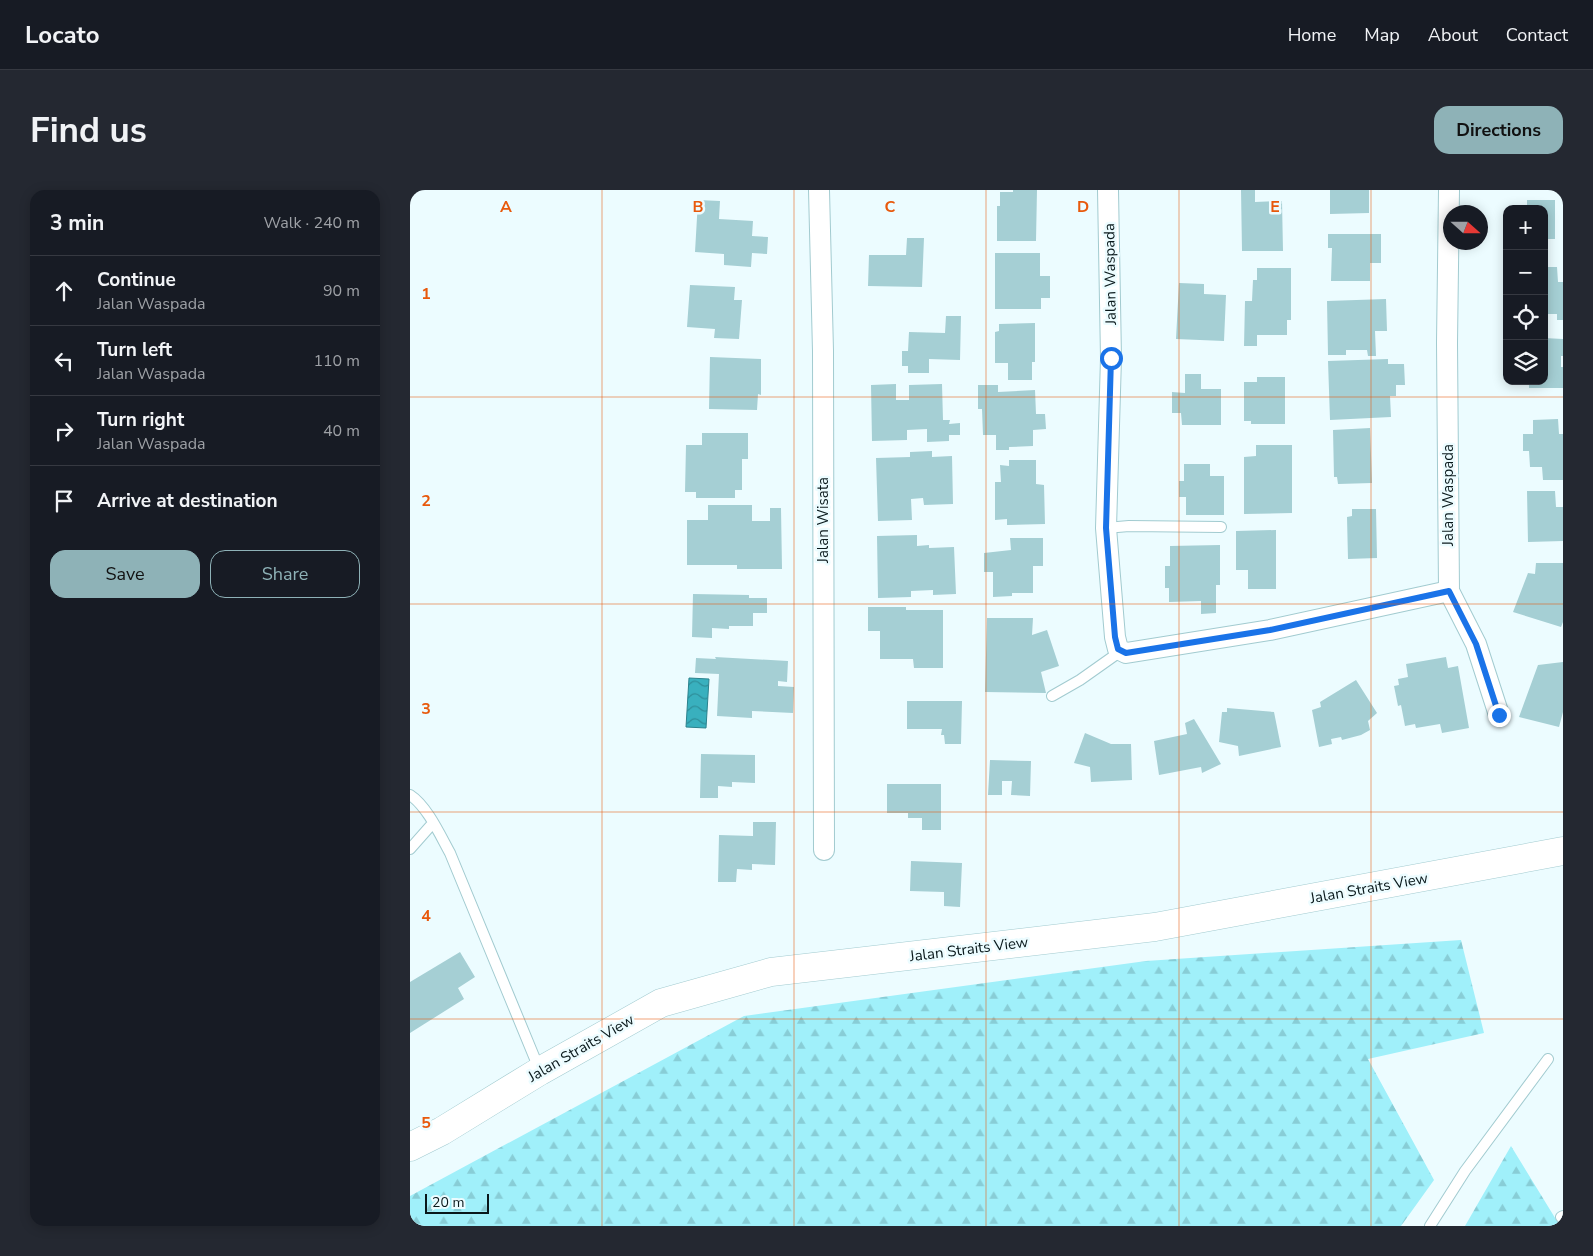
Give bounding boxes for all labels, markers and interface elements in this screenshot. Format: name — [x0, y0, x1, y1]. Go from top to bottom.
text: Locato — [25, 19, 100, 51]
text: Home — [1288, 23, 1336, 47]
text: Map — [1364, 23, 1400, 47]
text: About — [1428, 23, 1478, 47]
text: Contact — [1506, 23, 1568, 47]
button: Directions — [1434, 106, 1563, 154]
text: Find us — [30, 107, 147, 154]
text: A — [500, 196, 512, 218]
text: B — [692, 196, 704, 218]
text: C — [885, 196, 896, 218]
text: D — [1077, 196, 1089, 218]
text: E — [1270, 196, 1280, 218]
north arrow — [1443, 205, 1488, 250]
map controls — [1503, 205, 1548, 385]
button: + — [1503, 205, 1548, 250]
text: 3 min — [50, 209, 104, 237]
text: Walk · 240 m — [264, 212, 360, 234]
street label: Jalan Waspada — [1099, 223, 1121, 326]
button: − — [1503, 250, 1548, 295]
text: Continue — [97, 267, 176, 293]
icon: ahead — [50, 277, 78, 305]
text: 90 m — [323, 280, 360, 302]
text: 1 — [421, 283, 431, 305]
text: Jalan Waspada — [97, 293, 206, 315]
button: locate — [1503, 295, 1548, 340]
text: Turn left — [97, 337, 172, 363]
button: layers — [1503, 340, 1548, 385]
icon: left — [50, 347, 78, 375]
route start — [1100, 347, 1123, 370]
text: 110 m — [313, 350, 360, 372]
text: Jalan Waspada — [97, 363, 206, 385]
text: Turn right — [97, 407, 184, 433]
icon: right — [50, 417, 78, 445]
text: 40 m — [323, 420, 360, 442]
text: Jalan Waspada — [97, 433, 206, 455]
street label: Jalan Waspada — [1438, 444, 1458, 547]
street label: Jalan Wisata — [813, 477, 833, 564]
icon: arrive — [50, 487, 78, 515]
text: Arrive at destination — [97, 488, 278, 514]
text: 2 — [421, 490, 431, 512]
button: Save — [50, 550, 200, 598]
button: Share — [210, 550, 360, 598]
text: 3 — [421, 698, 431, 720]
route end — [1488, 704, 1511, 727]
street label: Jalan Straits View — [1307, 868, 1430, 908]
text: 4 — [421, 905, 431, 927]
street label: Jalan Straits View — [908, 932, 1030, 966]
street label: Jalan Straits View — [523, 1009, 638, 1087]
text: 5 — [421, 1112, 431, 1134]
scale bar — [425, 1191, 489, 1214]
text: 20 m — [432, 1193, 464, 1212]

